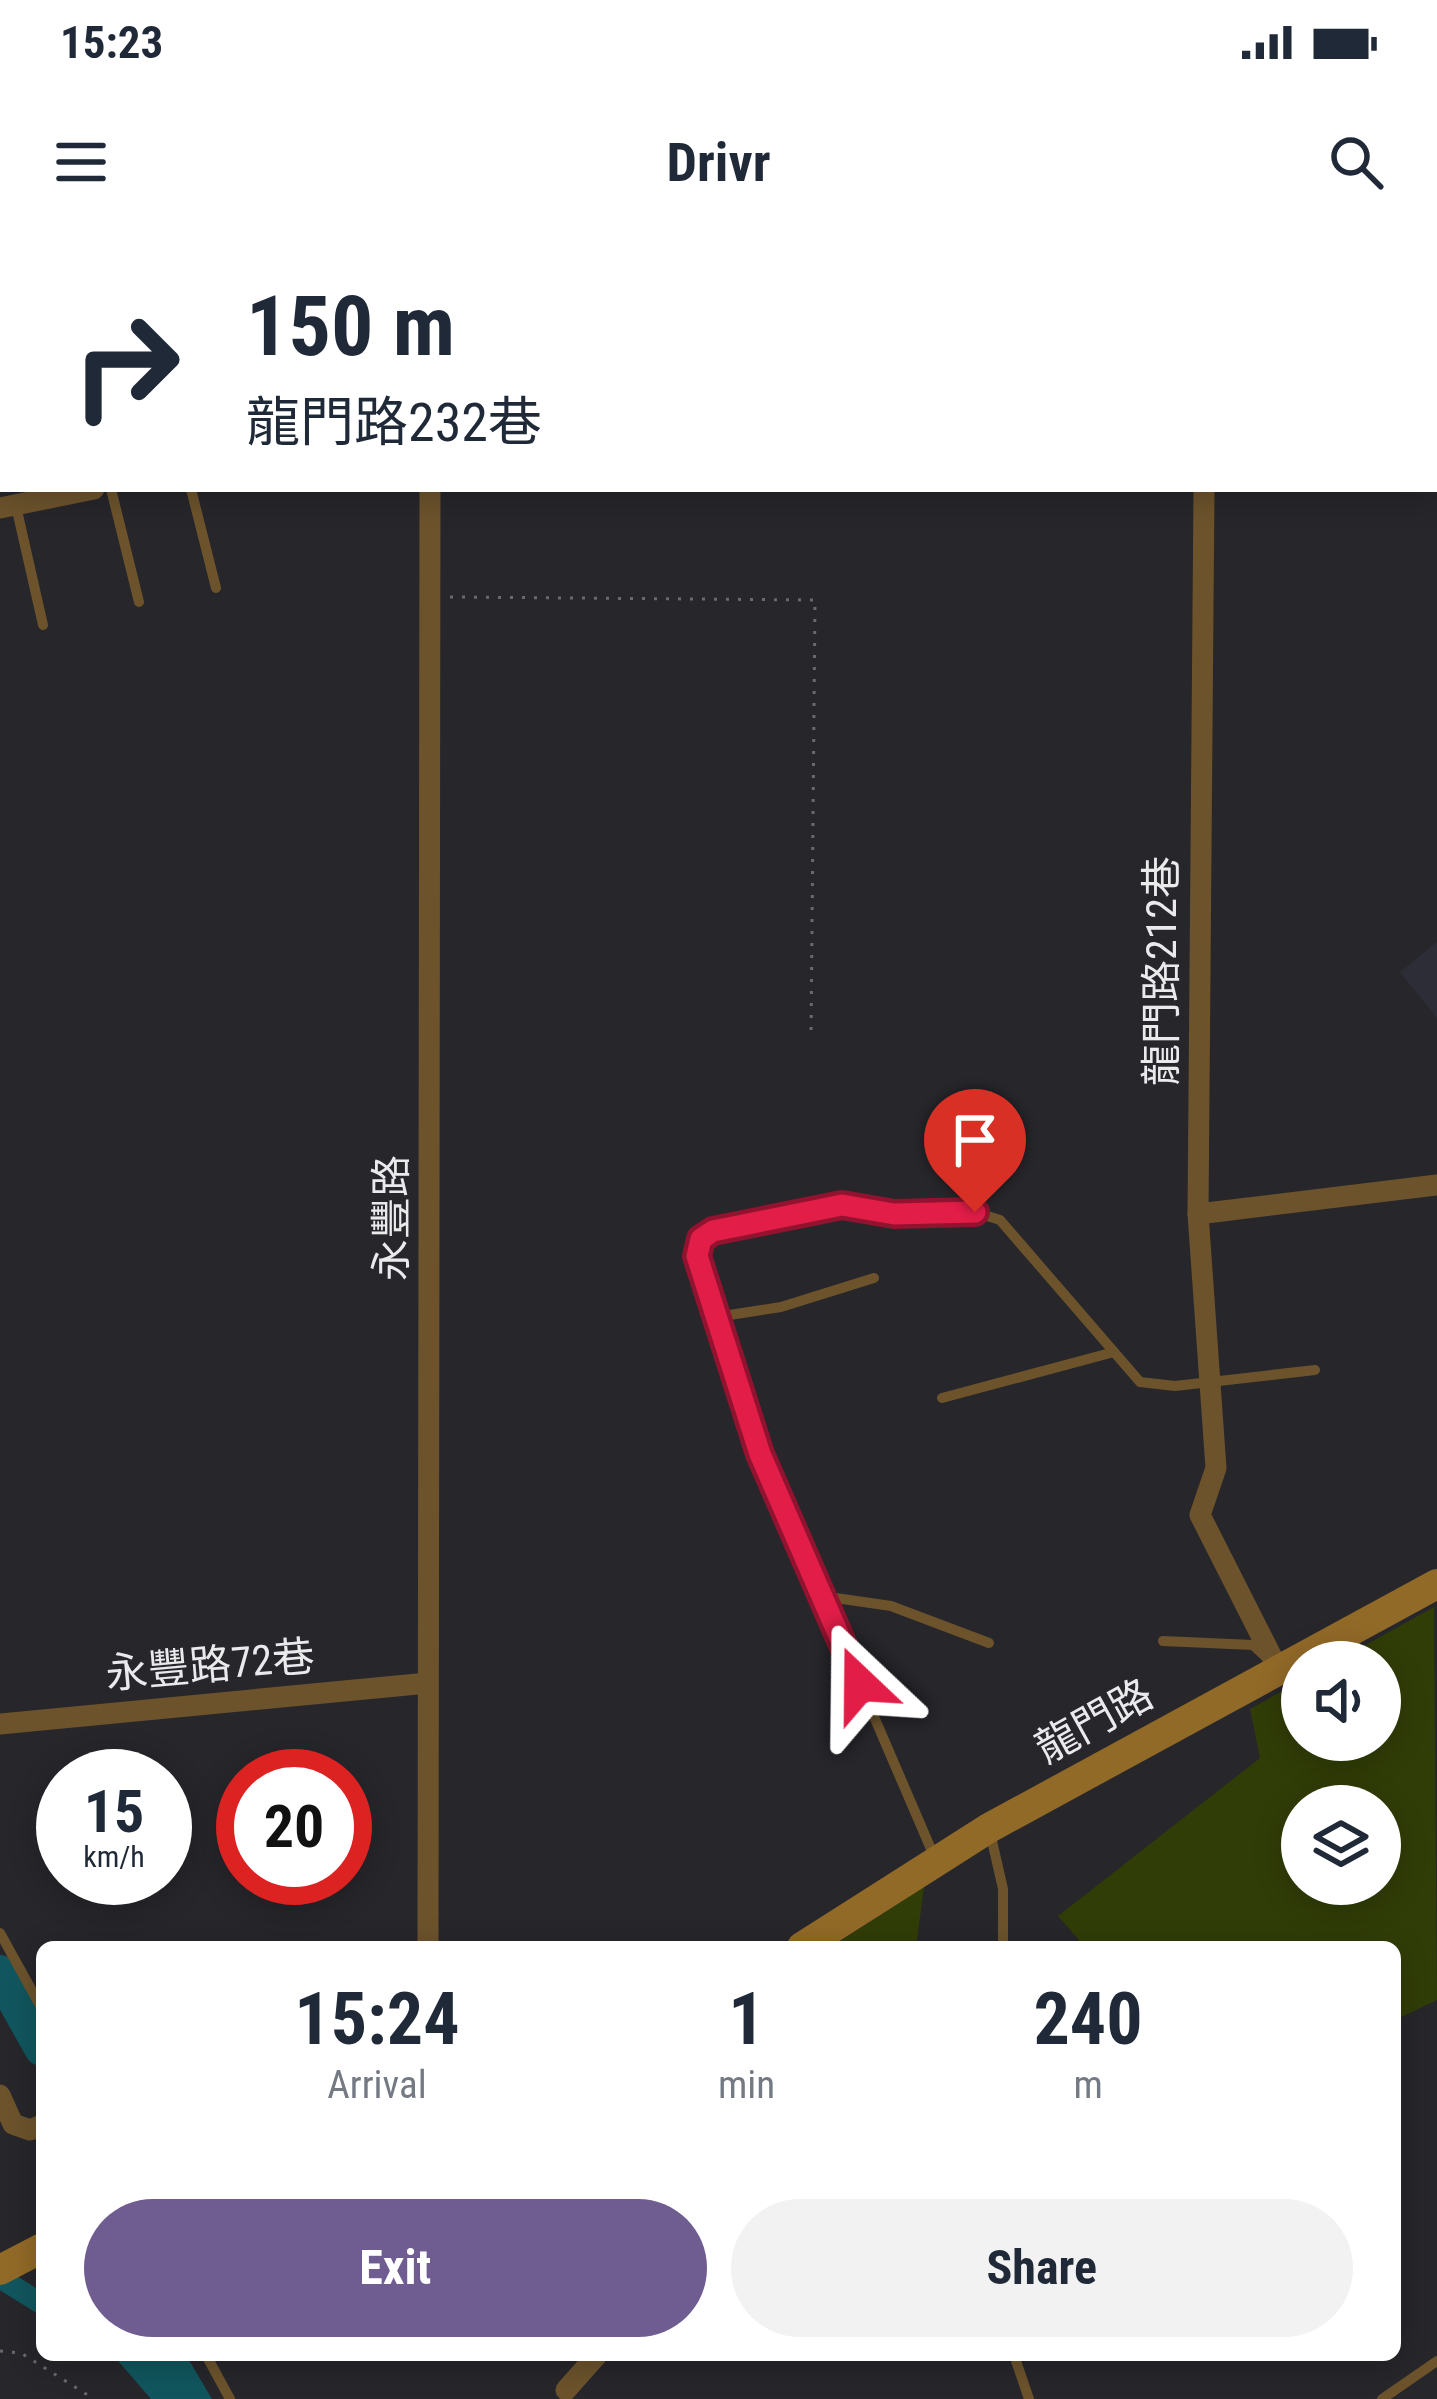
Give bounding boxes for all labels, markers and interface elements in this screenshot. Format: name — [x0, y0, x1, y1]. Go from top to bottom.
text: 15:23 — [60, 16, 163, 69]
icon: menu — [48, 129, 114, 195]
icon: search — [1323, 129, 1389, 195]
text: Drivr — [666, 131, 771, 194]
text: 150 m — [246, 277, 455, 376]
icon: right — [48, 288, 204, 444]
text: 龍門路232巷 — [246, 391, 542, 454]
street label: 龍門路212巷 — [1137, 856, 1186, 1086]
pin — [924, 1089, 1026, 1212]
icon: arrive — [942, 1107, 1008, 1173]
street label: 永豐路 — [367, 1155, 416, 1281]
position arrow — [797, 1621, 923, 1747]
street label: 永豐路72巷 — [104, 1631, 316, 1699]
map controls — [1281, 1641, 1401, 1905]
button: sound — [1281, 1641, 1401, 1761]
street label: 龍門路 — [1027, 1669, 1161, 1773]
speed limit sign: 20 — [216, 1749, 372, 1905]
text: 15 — [84, 1776, 144, 1847]
button: layers — [1281, 1785, 1401, 1905]
text: km/h — [83, 1839, 145, 1874]
text: 15:24 — [294, 1977, 460, 2062]
text: 1 — [728, 1977, 765, 2062]
text: 240 — [1033, 1977, 1143, 2062]
text: Arrival — [327, 2062, 427, 2108]
text: min — [718, 2062, 775, 2108]
text: m — [1073, 2062, 1103, 2108]
button: Exit — [84, 2199, 707, 2337]
button: Share — [731, 2199, 1353, 2337]

